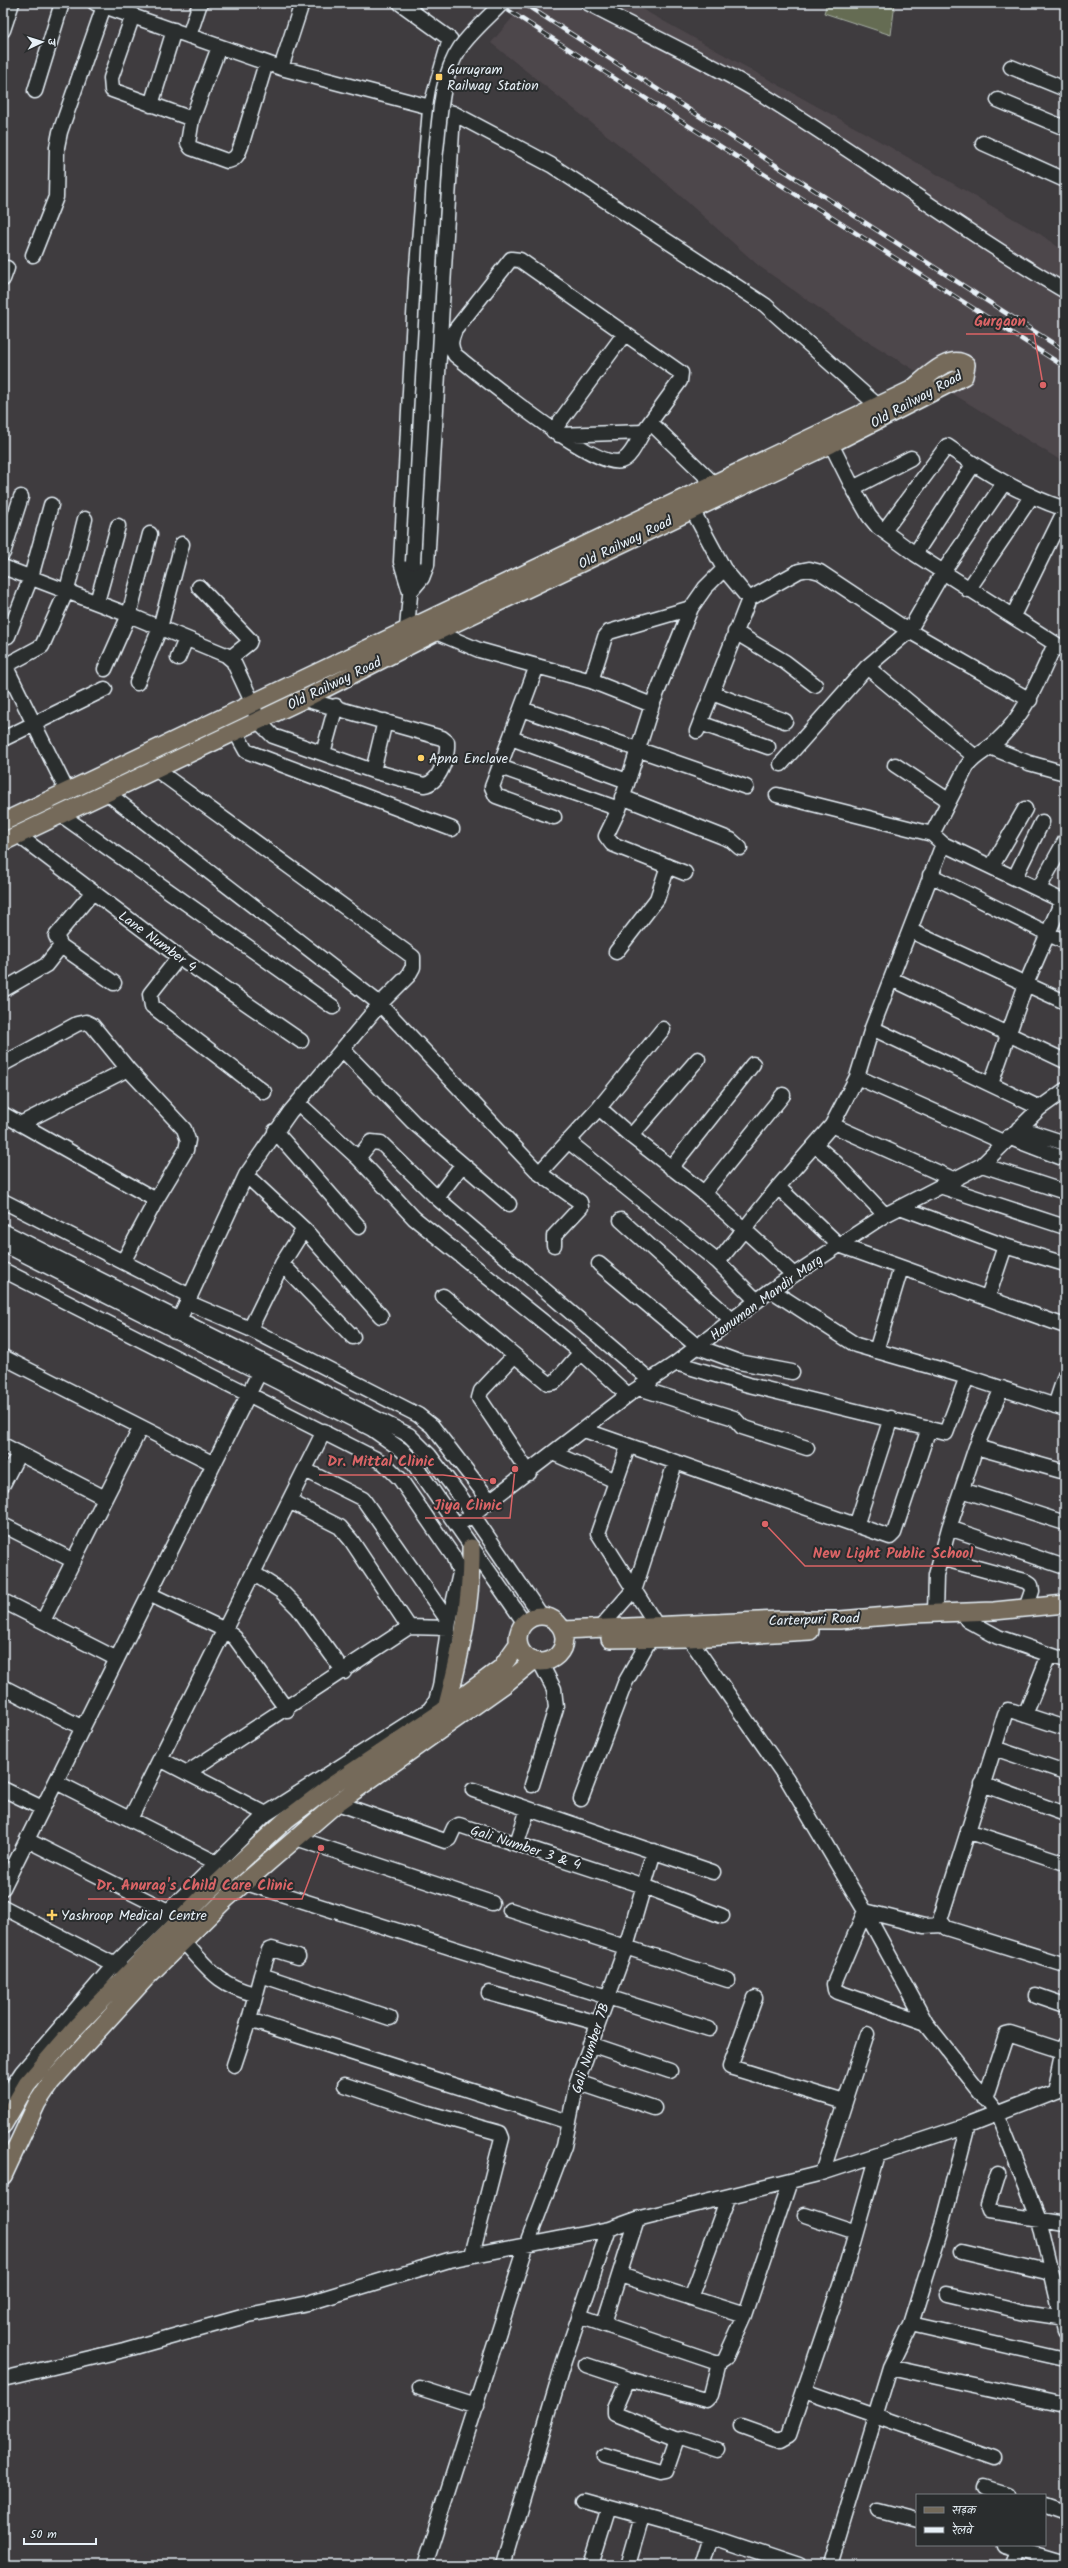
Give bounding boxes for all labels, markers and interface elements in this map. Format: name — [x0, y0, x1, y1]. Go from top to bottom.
north arrow — [22, 22, 62, 62]
text: उ — [42, 37, 60, 48]
place label: Gurugram Railway Station — [447, 59, 539, 97]
marker: Gurugram Railway Station — [434, 72, 444, 82]
callout: Gurgaon — [966, 307, 1034, 334]
text: Gurgaon — [974, 310, 1026, 334]
street label: Old Railway Road — [866, 365, 967, 434]
street label: Old Railway Road — [575, 510, 677, 575]
street label: Old Railway Road — [284, 651, 386, 716]
place label: Apna Enclave — [429, 748, 509, 770]
marker: Apna Enclave — [416, 753, 426, 763]
street label: Lane Number 4 — [114, 906, 202, 978]
street label: Hanuman Mandir Marg — [705, 1249, 828, 1347]
callout: Dr. Mittal Clinic — [319, 1448, 443, 1475]
text: Dr. Mittal Clinic — [327, 1450, 435, 1474]
callout: Jiya Clinic — [425, 1491, 510, 1518]
text: Jiya Clinic — [433, 1494, 503, 1518]
callout: New Light Public School — [805, 1539, 981, 1566]
text: New Light Public School — [813, 1542, 973, 1566]
street label: Carterpuri Road — [768, 1607, 861, 1633]
street label: Gali Number 3 & 4 — [467, 1820, 584, 1876]
callout: Dr. Anurag's Child Care Clinic — [88, 1872, 302, 1899]
text: Dr. Anurag's Child Care Clinic — [96, 1874, 294, 1898]
place label: Yashroop Medical Centre — [61, 1905, 207, 1927]
marker: Yashroop Medical Centre — [46, 1909, 58, 1921]
street label: Gali Number 7B — [566, 2000, 616, 2096]
legend — [916, 2494, 1046, 2546]
text: सड़क — [952, 2501, 978, 2520]
scale bar — [24, 2520, 96, 2546]
text: रेलवे — [952, 2521, 975, 2540]
text: 50 m — [30, 2525, 57, 2544]

